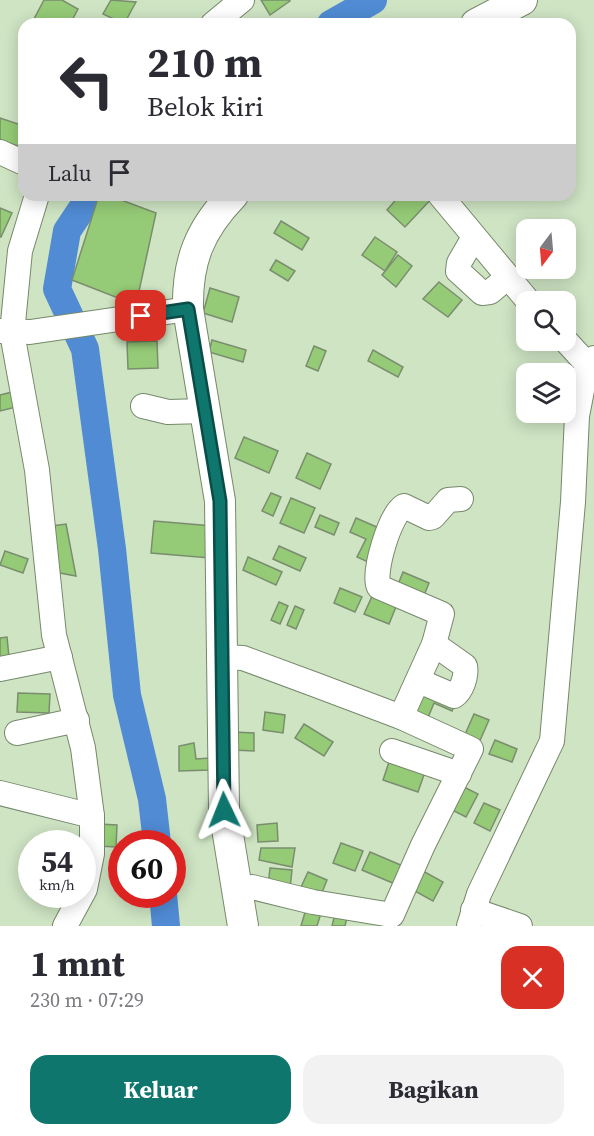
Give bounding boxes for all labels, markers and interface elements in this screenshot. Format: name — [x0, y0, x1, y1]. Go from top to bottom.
text: 210 m — [147, 33, 262, 91]
icon: left — [48, 42, 126, 120]
text: Belok kiri — [147, 88, 263, 125]
icon: arrive — [103, 156, 136, 189]
text: Lalu — [48, 158, 91, 188]
north arrow — [516, 219, 576, 279]
map controls — [516, 219, 576, 423]
pin — [115, 290, 166, 341]
button: search — [516, 291, 576, 351]
icon: arrive — [124, 299, 157, 332]
button: layers — [516, 363, 576, 423]
position arrow — [192, 778, 256, 842]
speed limit sign: 60 — [108, 830, 186, 908]
text: 54 — [41, 841, 73, 882]
text: km/h — [39, 874, 75, 895]
text: 1 mnt — [30, 939, 125, 988]
button: close — [501, 946, 564, 1009]
text: 230 m · 07:29 — [30, 986, 144, 1014]
button: Keluar — [30, 1055, 291, 1124]
button: Bagikan — [303, 1055, 564, 1124]

